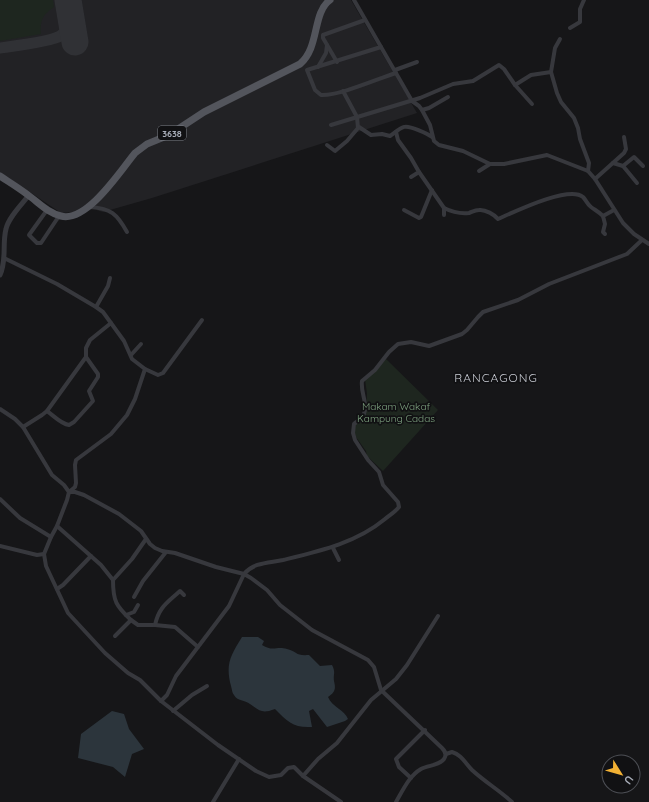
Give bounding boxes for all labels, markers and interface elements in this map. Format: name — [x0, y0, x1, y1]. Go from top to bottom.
road number: 3638 — [158, 126, 186, 140]
district label: RANCAGONG — [454, 370, 538, 385]
park label: Makam Wakaf Kampung Cadas — [357, 400, 435, 425]
north arrow — [601, 754, 641, 794]
text: U — [621, 773, 637, 787]

